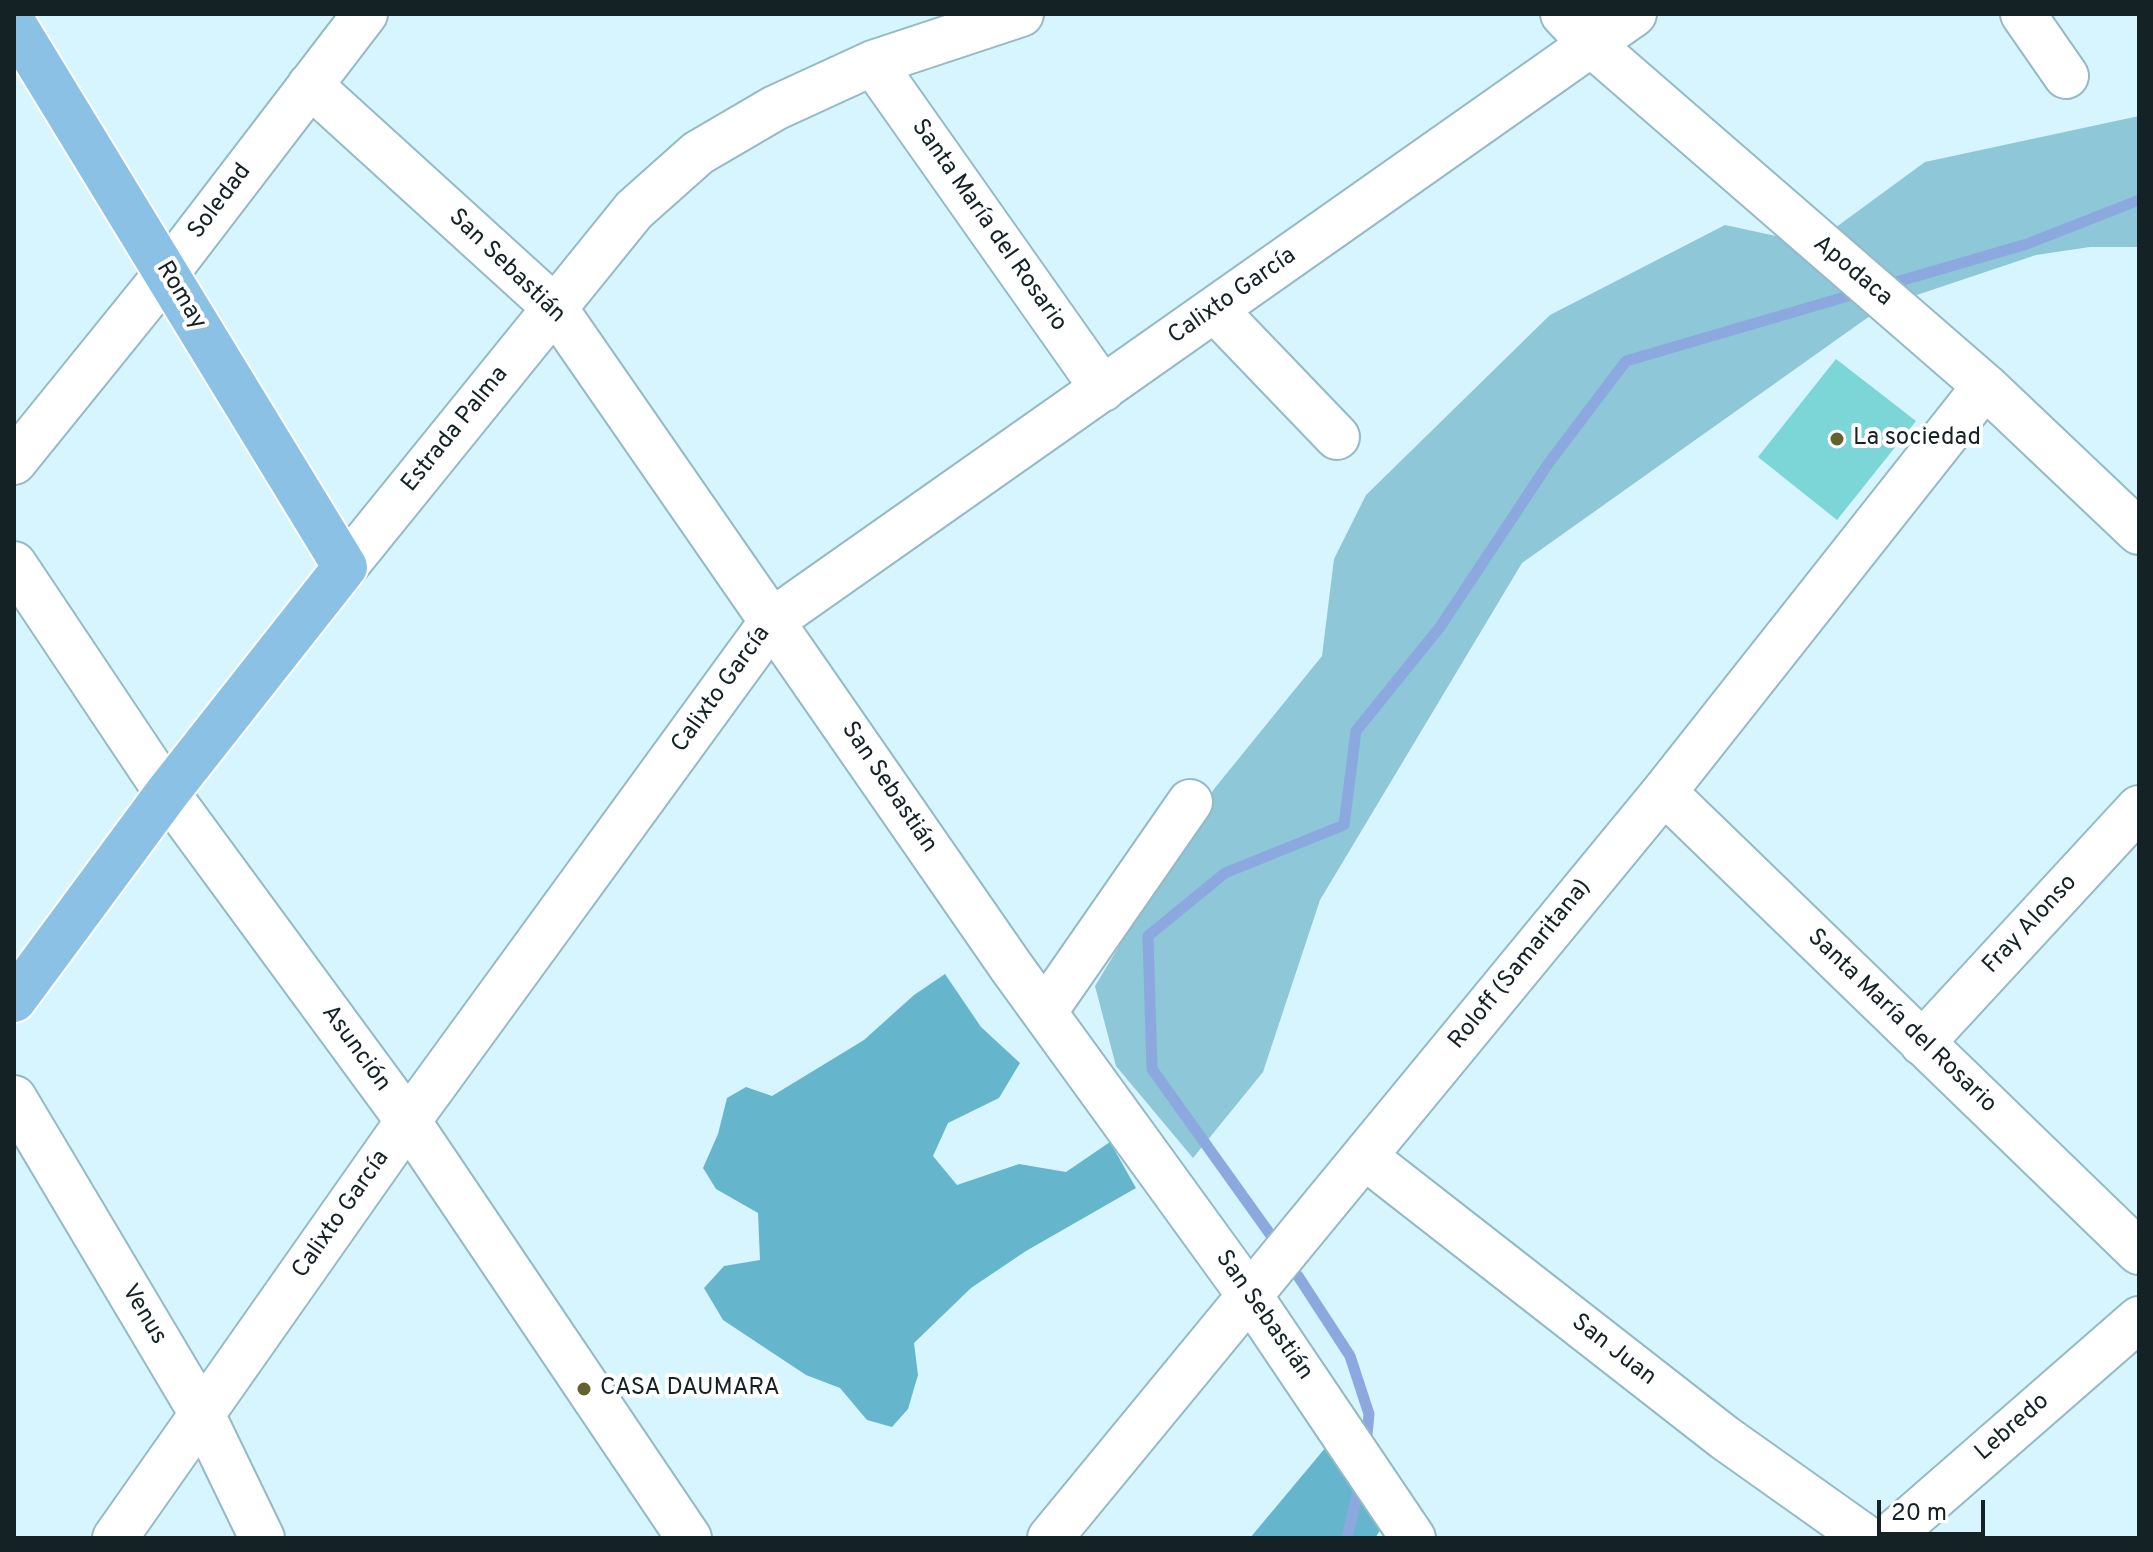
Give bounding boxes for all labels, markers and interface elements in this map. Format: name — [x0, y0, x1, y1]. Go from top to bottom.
street label: Santa María del Rosario — [904, 114, 1072, 338]
street label: Soledad — [183, 159, 259, 245]
street label: San Sebastián — [441, 204, 571, 330]
street label: Apodaca — [1806, 230, 1898, 314]
street label: Calixto García — [1164, 242, 1302, 352]
street label: Romay — [149, 257, 211, 335]
street label: Estrada Palma — [397, 361, 515, 499]
place label: La sociedad — [1853, 425, 1981, 453]
marker: La sociedad — [1828, 430, 1846, 448]
street label: Calixto García — [666, 621, 778, 759]
street label: San Sebastián — [834, 717, 942, 859]
street label: Fray Alonso — [1978, 869, 2084, 981]
street label: Roloff (Samaritana) — [1444, 874, 1598, 1056]
street label: Santa María del Rosario — [1800, 924, 2002, 1120]
street label: Asunción — [314, 1000, 396, 1098]
street label: Calixto García — [287, 1146, 397, 1284]
street label: San Sebastián — [1208, 1246, 1318, 1386]
street label: Venus — [114, 1280, 172, 1350]
street label: San Juan — [1565, 1309, 1661, 1393]
place label: CASA DAUMARA — [600, 1375, 780, 1403]
marker: CASA DAUMARA — [575, 1380, 593, 1398]
street label: Lebredo — [1970, 1388, 2056, 1468]
scale bar — [1881, 1484, 1989, 1534]
text: 20 m — [1891, 1499, 1947, 1529]

